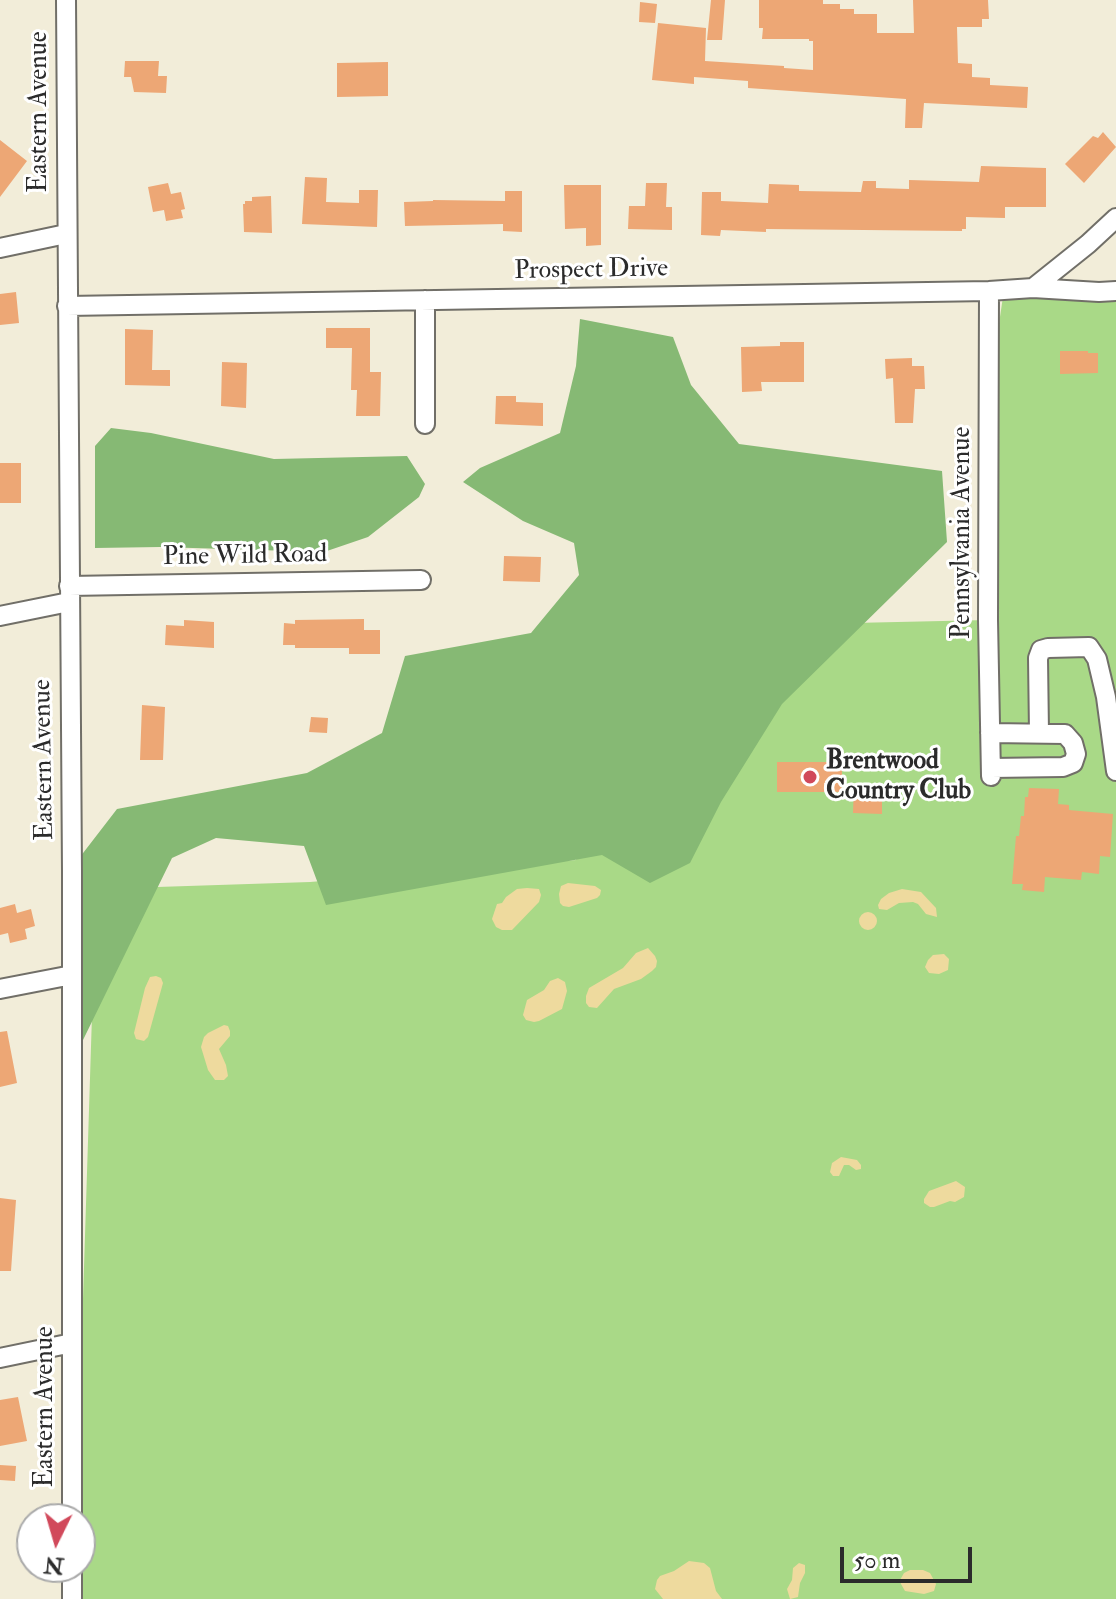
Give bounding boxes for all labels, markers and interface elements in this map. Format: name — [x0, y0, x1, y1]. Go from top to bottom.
street label: Eastern Avenue — [24, 31, 56, 193]
street label: Prospect Drive — [514, 254, 668, 288]
street label: Pennsylvania Avenue — [947, 427, 979, 639]
street label: Pine Wild Road — [163, 540, 327, 574]
street label: Eastern Avenue — [28, 679, 62, 841]
place label: Brentwood Country Club — [826, 746, 971, 808]
marker: Brentwood Country Club — [801, 768, 819, 786]
street label: Eastern Avenue — [30, 1326, 62, 1488]
north arrow — [16, 1503, 96, 1583]
scale bar — [844, 1531, 976, 1581]
text: 50 m — [854, 1545, 900, 1576]
text: N — [43, 1550, 65, 1580]

